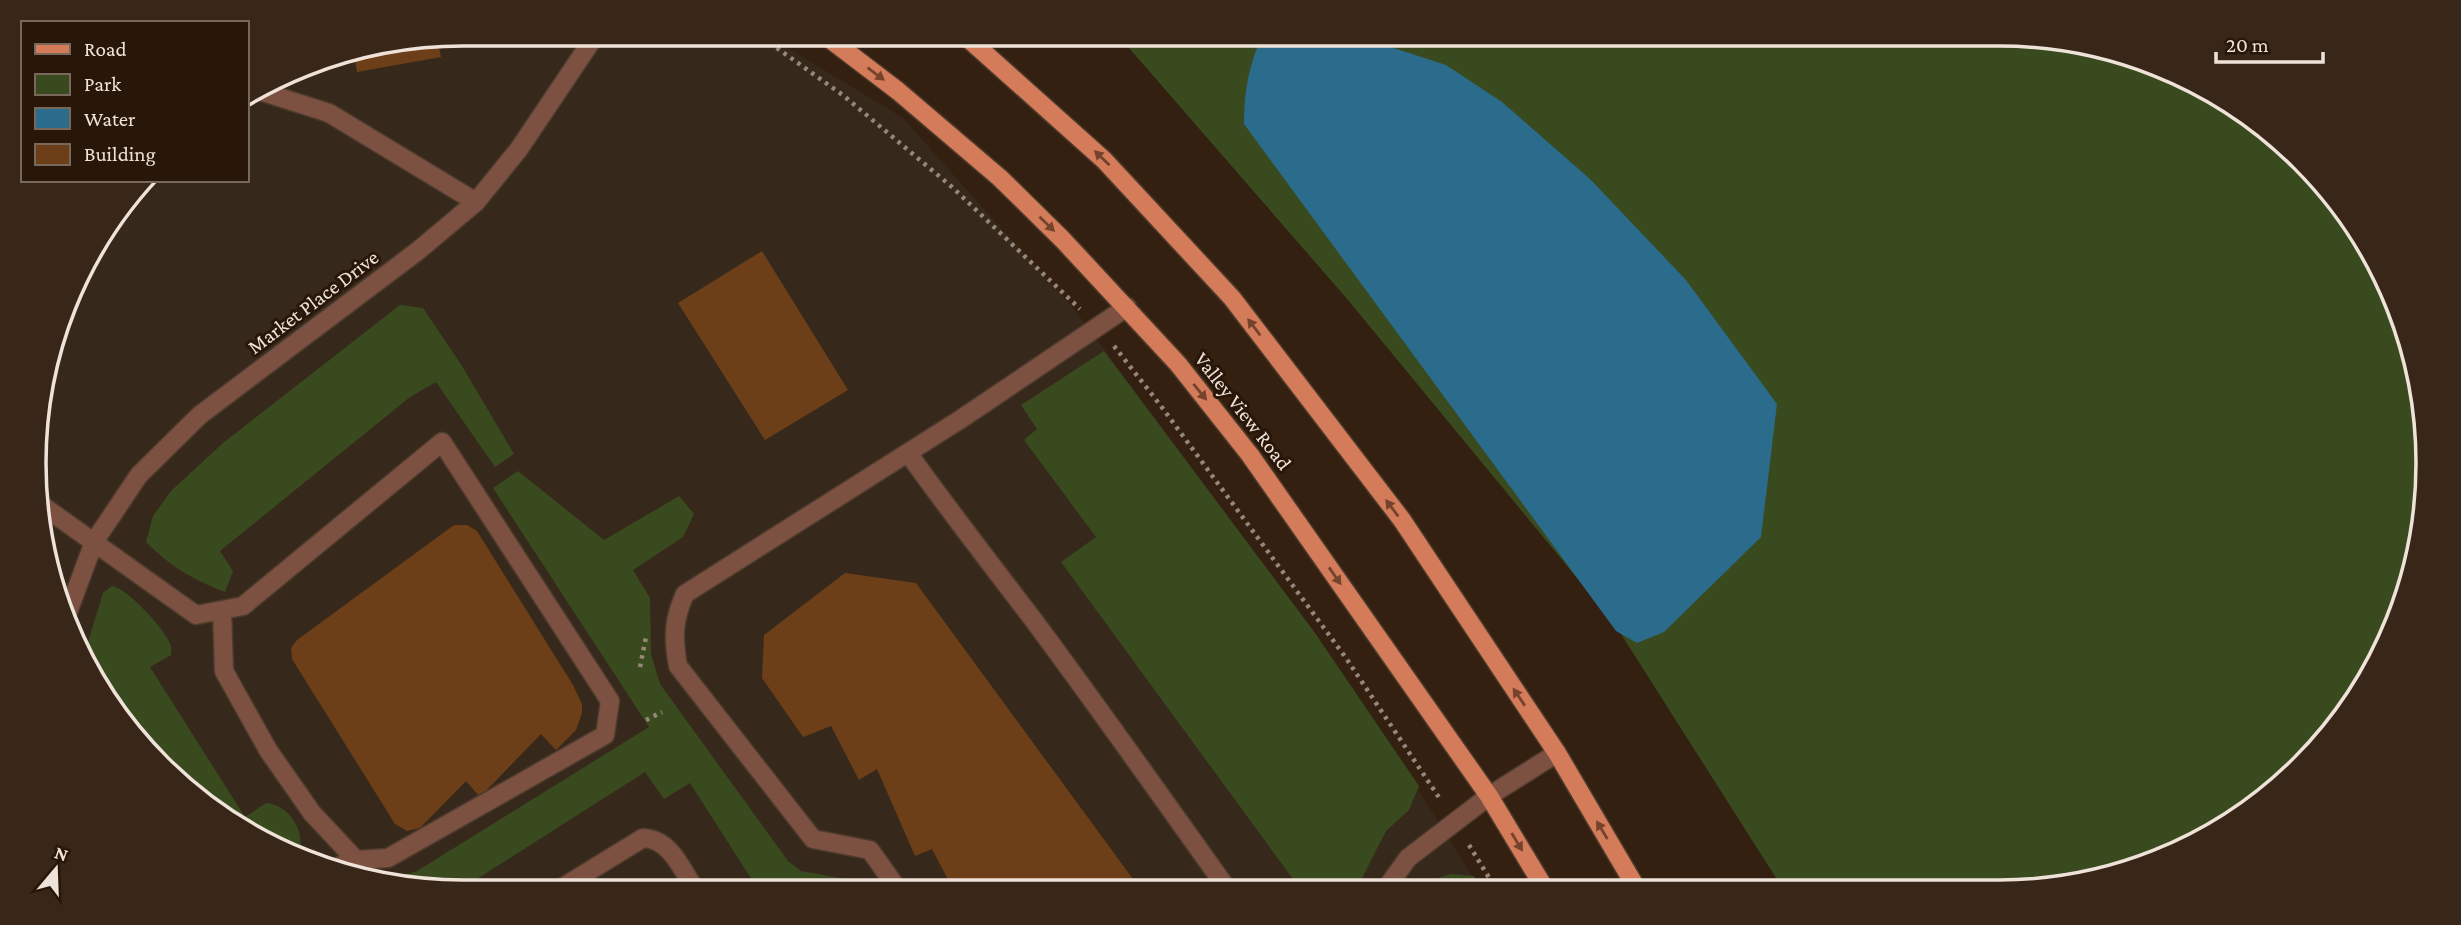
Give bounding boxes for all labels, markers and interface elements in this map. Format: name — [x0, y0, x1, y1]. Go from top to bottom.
legend — [21, 21, 248, 182]
scale bar — [2216, 21, 2323, 65]
text: 20 m — [2226, 33, 2269, 57]
text: Road — [84, 37, 127, 61]
one-way arrow — [867, 67, 885, 81]
text: Park — [84, 72, 121, 96]
text: Water — [84, 107, 136, 131]
text: Building — [84, 142, 156, 166]
one-way arrow — [1093, 150, 1110, 167]
one-way arrow — [1038, 216, 1055, 232]
street label: Market Place Drive — [243, 245, 383, 359]
one-way arrow — [1248, 318, 1262, 336]
street label: Valley View Road — [1190, 347, 1296, 475]
one-way arrow — [1193, 383, 1208, 401]
one-way arrow — [1385, 498, 1399, 517]
one-way arrow — [1328, 567, 1342, 585]
one-way arrow — [1513, 687, 1526, 706]
one-way arrow — [1596, 821, 1609, 840]
one-way arrow — [1511, 833, 1523, 852]
north arrow — [21, 834, 91, 904]
text: N — [52, 841, 71, 865]

